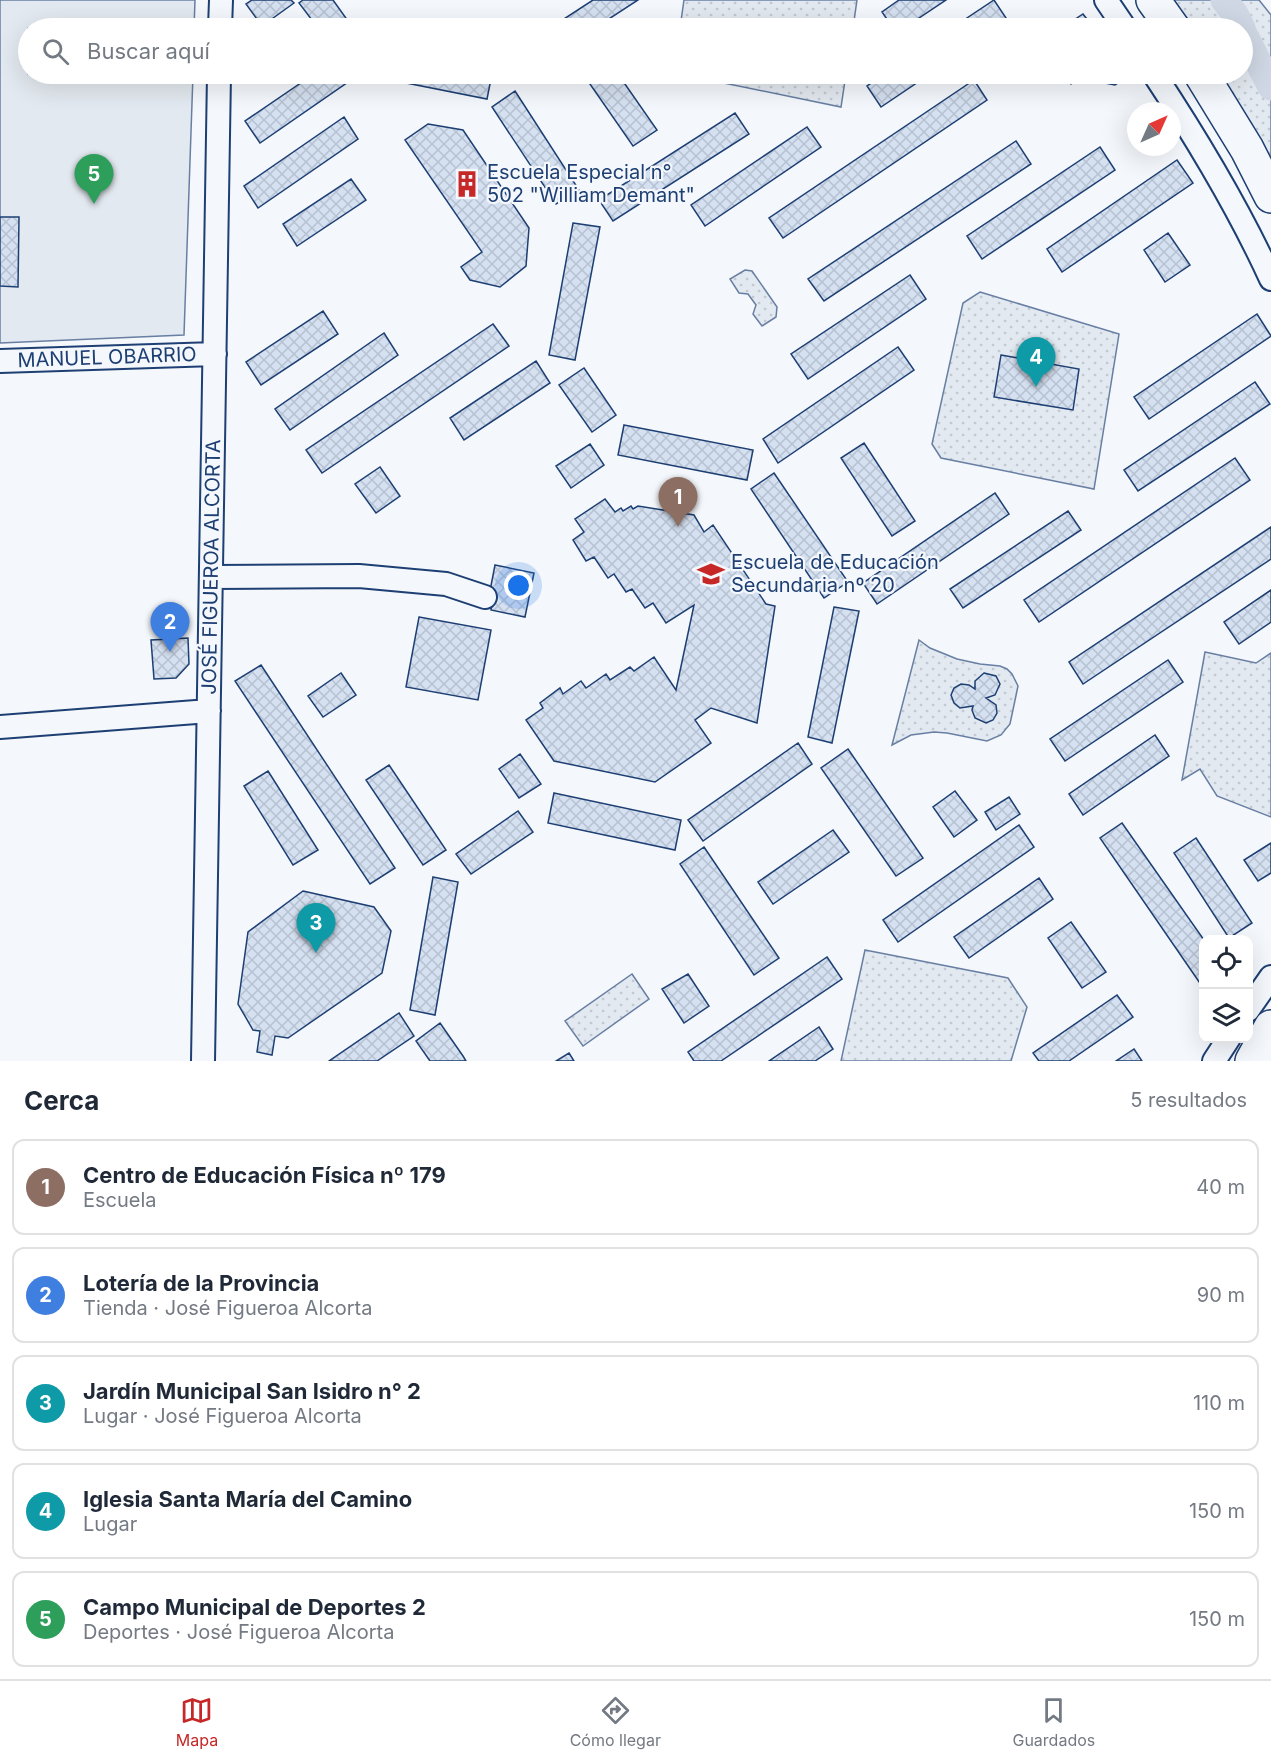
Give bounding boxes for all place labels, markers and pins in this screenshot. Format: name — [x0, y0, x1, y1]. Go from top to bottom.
pin: 5 — [74, 154, 113, 204]
place label: Escuela Especial n° 502 "William Demant" — [487, 160, 695, 207]
building icon: Escuela Especial n° 502 "William Demant" — [452, 169, 482, 199]
pin: 4 — [1016, 338, 1056, 387]
pin: 1 — [658, 478, 698, 527]
place label: Escuela de Educación Secundaria nº 20 — [731, 550, 939, 597]
school or university icon: Escuela de Educación Secundaria nº 20 — [696, 559, 726, 589]
pin: 2 — [150, 602, 190, 652]
pin: 3 — [296, 904, 336, 953]

